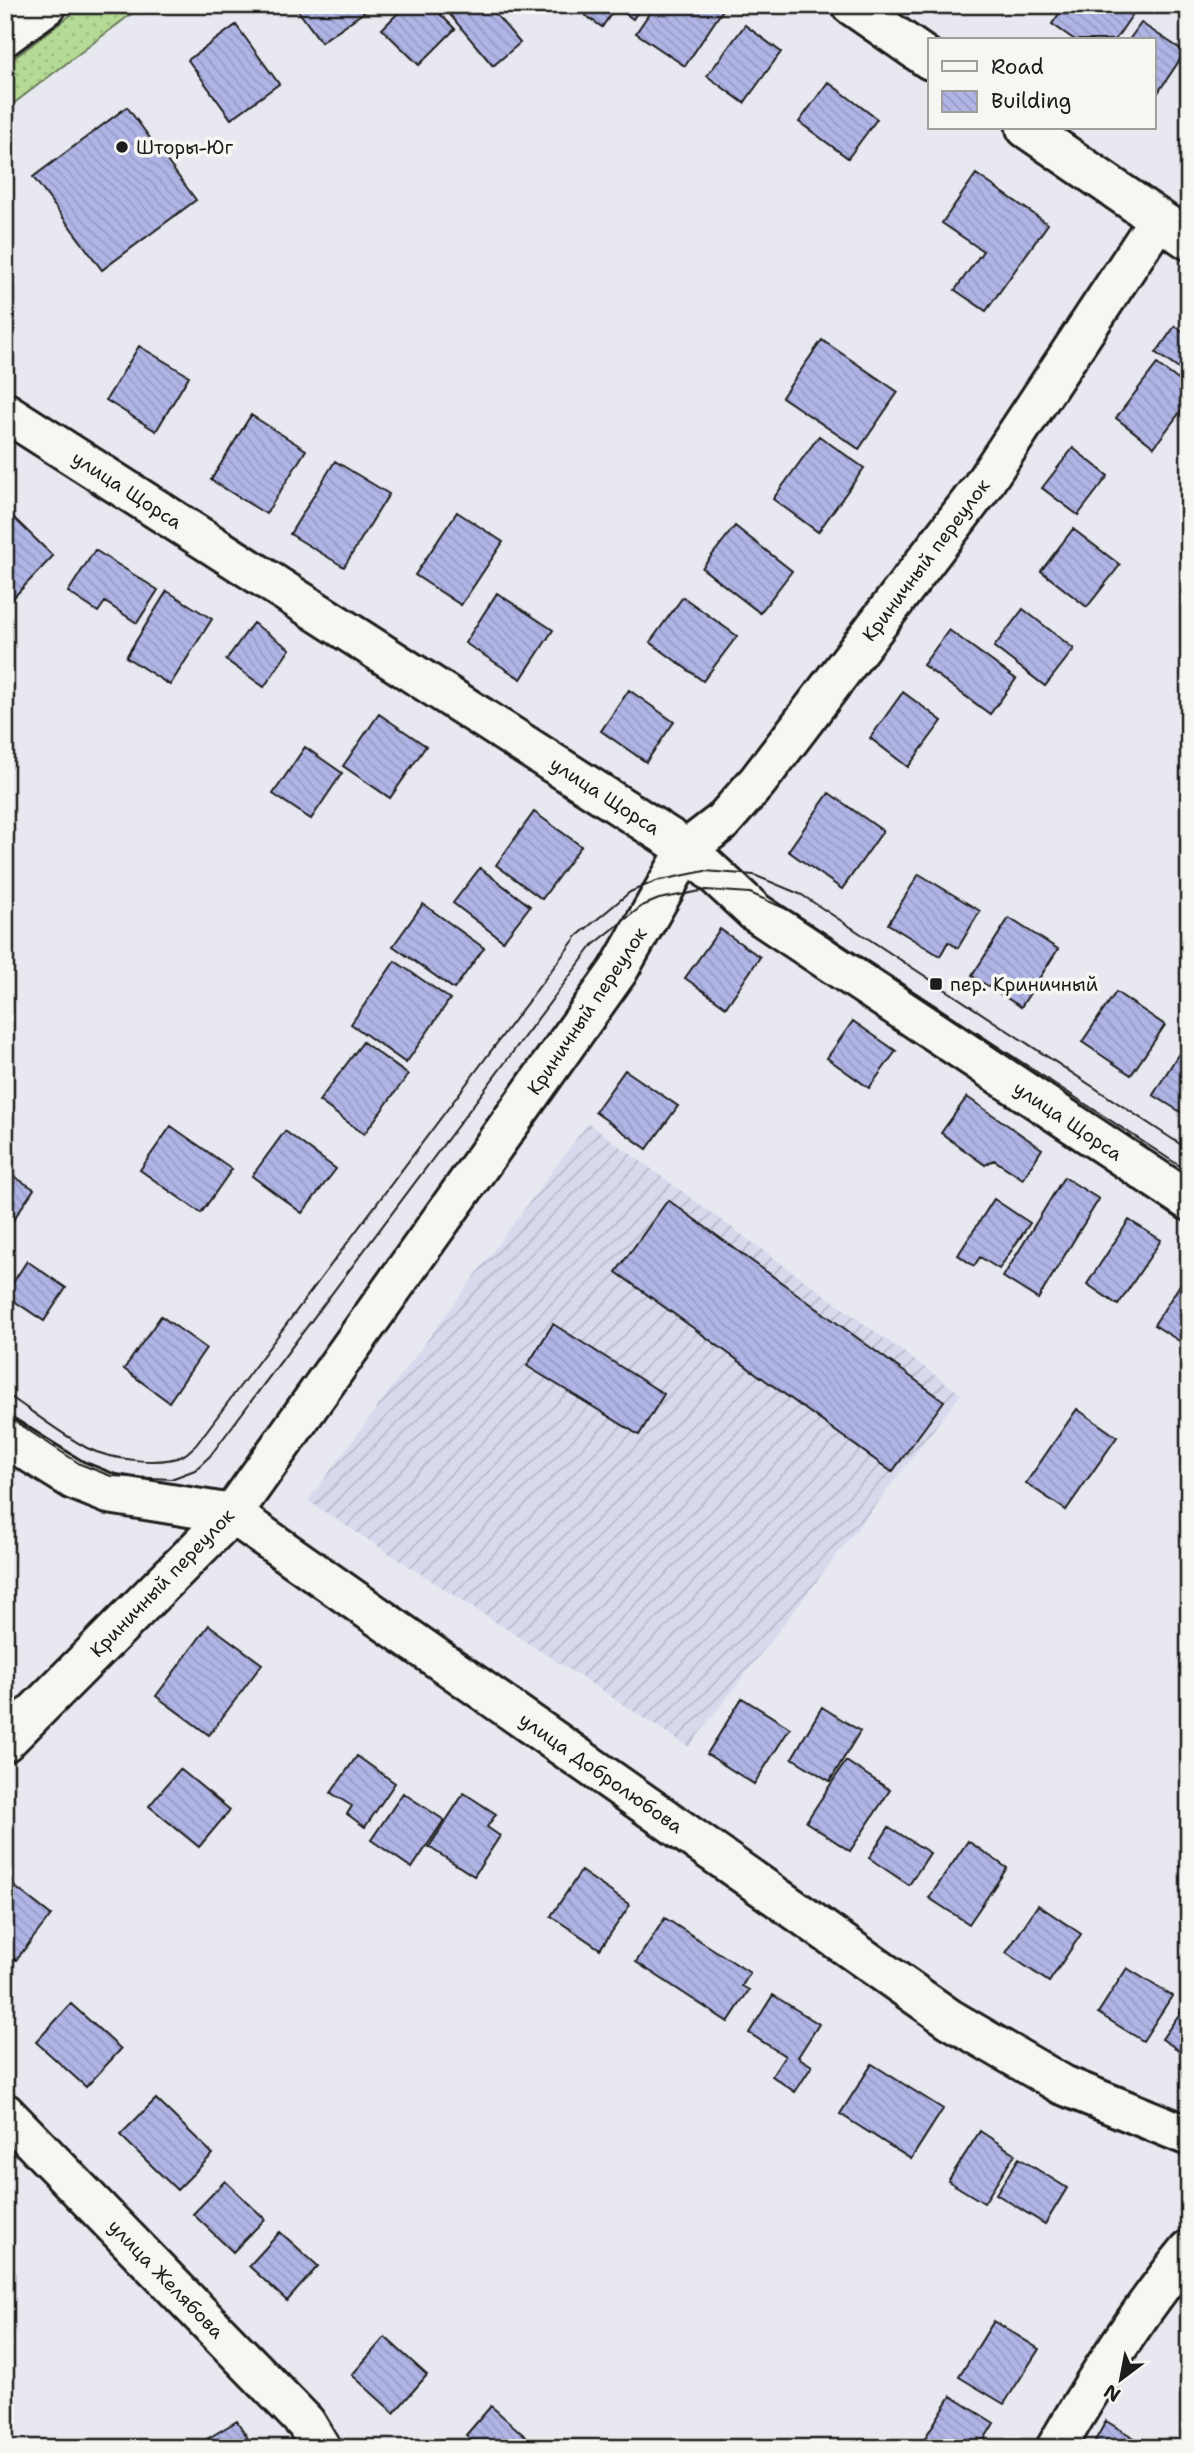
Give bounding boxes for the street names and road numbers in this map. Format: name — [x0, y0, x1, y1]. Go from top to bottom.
street label: улица Щорса — [67, 445, 187, 535]
street label: Криничный переулок — [857, 474, 995, 646]
street label: улица Щорса — [545, 751, 665, 841]
street label: Криничный переулок — [521, 922, 653, 1100]
street label: улица Щорса — [1009, 1075, 1127, 1167]
street label: Криничный переулок — [84, 1503, 240, 1663]
street label: улица Добролюбова — [514, 1707, 688, 1839]
street label: улица Желябова — [103, 2214, 230, 2344]

